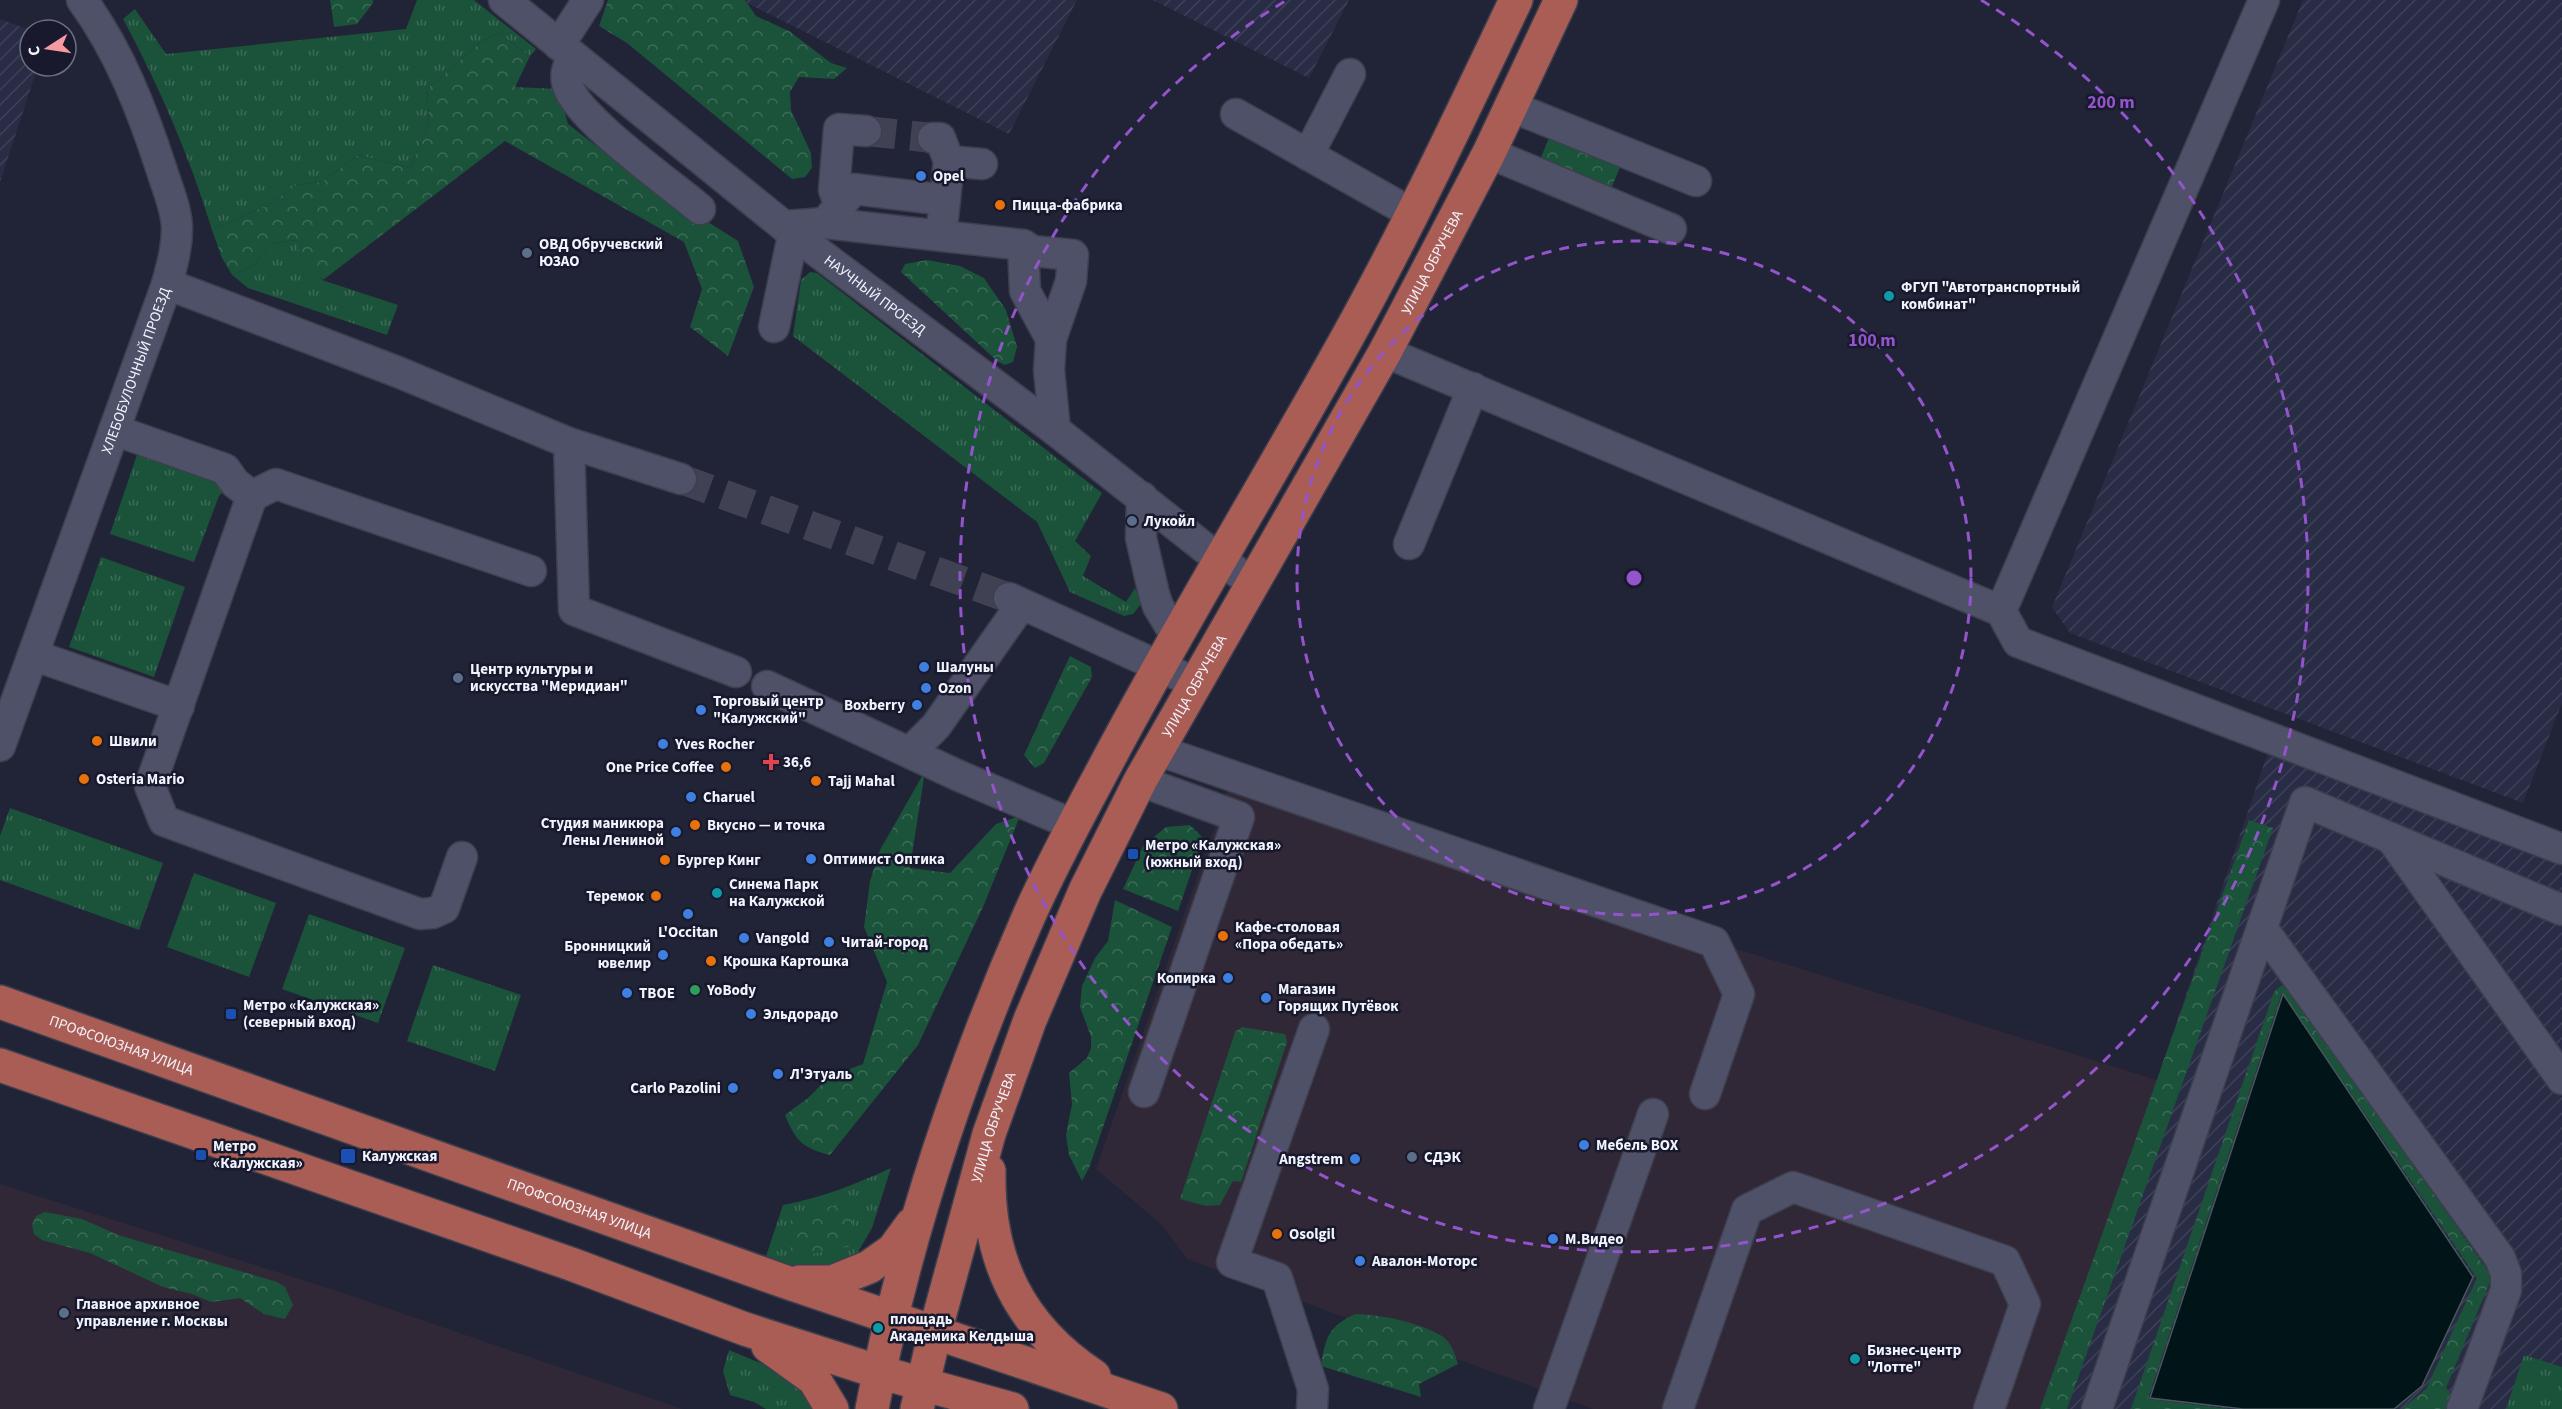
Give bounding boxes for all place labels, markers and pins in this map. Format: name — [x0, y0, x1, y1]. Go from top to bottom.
place label: Opel — [933, 166, 965, 187]
marker: Opel — [914, 169, 928, 183]
place label: Пицца-фабрика — [1012, 195, 1123, 216]
marker: Пицца-фабрика — [993, 198, 1007, 212]
place label: ОВД Обручевский ЮЗАО — [539, 234, 663, 272]
marker: ОВД Обручевский ЮЗАО — [520, 246, 534, 260]
place label: ФГУП "Автотранспортный комбинат" — [1901, 277, 2080, 315]
marker: ФГУП "Автотранспортный комбинат" — [1882, 289, 1896, 303]
place label: Лукойл — [1143, 511, 1195, 532]
marker: Лукойл — [1125, 514, 1139, 528]
centre of rings — [1624, 568, 1644, 588]
place label: Шалуны — [936, 657, 994, 678]
place label: Центр культуры и искусства "Меридиан" — [470, 659, 628, 697]
marker: Шалуны — [917, 660, 931, 674]
marker: Центр культуры и искусства "Меридиан" — [451, 671, 465, 685]
place label: Ozon — [938, 678, 972, 699]
marker: Ozon — [919, 681, 933, 695]
place label: Торговый центр "Калужский" — [713, 691, 824, 729]
place label: Boxberry — [844, 695, 905, 716]
marker: Boxberry — [910, 698, 924, 712]
marker: Торговый центр "Калужский" — [694, 703, 708, 717]
place label: Швили — [109, 731, 157, 752]
marker: Швили — [90, 734, 104, 748]
place label: Yves Rocher — [674, 734, 754, 755]
marker: Yves Rocher — [656, 737, 670, 751]
place label: 36,6 — [783, 752, 811, 773]
marker: 36,6 — [764, 755, 778, 769]
place label: One Price Coffee — [606, 757, 714, 778]
marker: One Price Coffee — [719, 760, 733, 774]
place label: Osteria Mario — [96, 769, 185, 790]
place label: Tajj Mahal — [828, 771, 895, 792]
marker: Osteria Mario — [77, 772, 91, 786]
marker: Tajj Mahal — [809, 774, 823, 788]
place label: Charuel — [703, 787, 755, 808]
marker: Charuel — [684, 790, 698, 804]
place label: Студия маникюра Лены Лениной — [541, 813, 664, 851]
place label: Вкусно — и точка — [707, 815, 825, 836]
marker: Вкусно — и точка — [688, 818, 702, 832]
marker: Студия маникюра Лены Лениной — [669, 825, 683, 839]
place label: Метро «Калужская» (южный вход) — [1145, 835, 1281, 873]
marker: Метро «Калужская» (южный вход) — [1126, 847, 1140, 861]
place label: Оптимист Оптика — [823, 849, 945, 870]
place label: Бургер Кинг — [677, 850, 761, 871]
marker: Оптимист Оптика — [804, 852, 818, 866]
marker: Бургер Кинг — [658, 853, 672, 867]
place label: Синема Парк на Калужской — [729, 874, 825, 912]
place label: Теремок — [586, 886, 645, 907]
marker: Синема Парк на Калужской — [710, 886, 724, 900]
marker: Теремок — [649, 889, 663, 903]
marker: L'Occitan — [681, 907, 695, 921]
place label: Кафе-столовая «Пора обедать» — [1235, 917, 1343, 955]
place label: L'Occitan — [658, 922, 718, 943]
place label: Vangold — [755, 928, 809, 949]
marker: Кафе-столовая «Пора обедать» — [1216, 929, 1230, 943]
marker: Vangold — [737, 931, 751, 945]
place label: Читай-город — [841, 932, 928, 953]
marker: Читай-город — [822, 935, 836, 949]
place label: Бронницкий ювелир — [564, 936, 651, 974]
marker: Бронницкий ювелир — [656, 948, 670, 962]
place label: Крошка Картошка — [723, 951, 849, 972]
marker: Крошка Картошка — [704, 954, 718, 968]
place label: Копирка — [1157, 968, 1216, 989]
marker: Копирка — [1221, 971, 1235, 985]
place label: Магазин Горящих Путёвок — [1278, 979, 1399, 1017]
place label: YoBody — [706, 980, 756, 1001]
place label: ТВОЕ — [639, 983, 675, 1004]
marker: YoBody — [688, 983, 702, 997]
marker: ТВОЕ — [620, 986, 634, 1000]
marker: Магазин Горящих Путёвок — [1259, 991, 1273, 1005]
place label: Метро «Калужская» (северный вход) — [243, 995, 379, 1033]
place label: Эльдорадо — [763, 1004, 838, 1025]
marker: Метро «Калужская» (северный вход) — [224, 1007, 238, 1021]
marker: Эльдорадо — [744, 1007, 758, 1021]
place label: Л'Этуаль — [789, 1064, 852, 1085]
marker: Л'Этуаль — [771, 1067, 785, 1081]
place label: Carlo Pazolini — [630, 1078, 721, 1099]
marker: Carlo Pazolini — [726, 1081, 740, 1095]
place label: Мебель BOX — [1596, 1135, 1679, 1156]
place label: Метро «Калужская» — [213, 1136, 303, 1174]
marker: Мебель BOX — [1577, 1138, 1591, 1152]
place label: Калужская — [362, 1146, 437, 1167]
marker: Калужская — [339, 1147, 357, 1165]
place label: СДЭК — [1424, 1147, 1462, 1168]
marker: Метро «Калужская» — [194, 1148, 208, 1162]
place label: Angstrem — [1278, 1149, 1343, 1170]
marker: СДЭК — [1405, 1150, 1419, 1164]
marker: Angstrem — [1348, 1152, 1362, 1166]
place label: Osolgil — [1289, 1224, 1336, 1245]
marker: Osolgil — [1270, 1227, 1284, 1241]
place label: М.Видео — [1565, 1229, 1624, 1250]
marker: М.Видео — [1546, 1232, 1560, 1246]
place label: Авалон-Моторс — [1371, 1251, 1477, 1272]
marker: Авалон-Моторс — [1353, 1254, 1367, 1268]
place label: Главное архивное управление г. Москвы — [76, 1294, 228, 1332]
marker: Главное архивное управление г. Москвы — [57, 1306, 71, 1320]
place label: площадь Академика Келдыша — [889, 1309, 1034, 1347]
marker: площадь Академика Келдыша — [871, 1321, 885, 1335]
place label: Бизнес-центр "Лотте" — [1867, 1340, 1962, 1378]
marker: Бизнес-центр "Лотте" — [1848, 1352, 1862, 1366]

